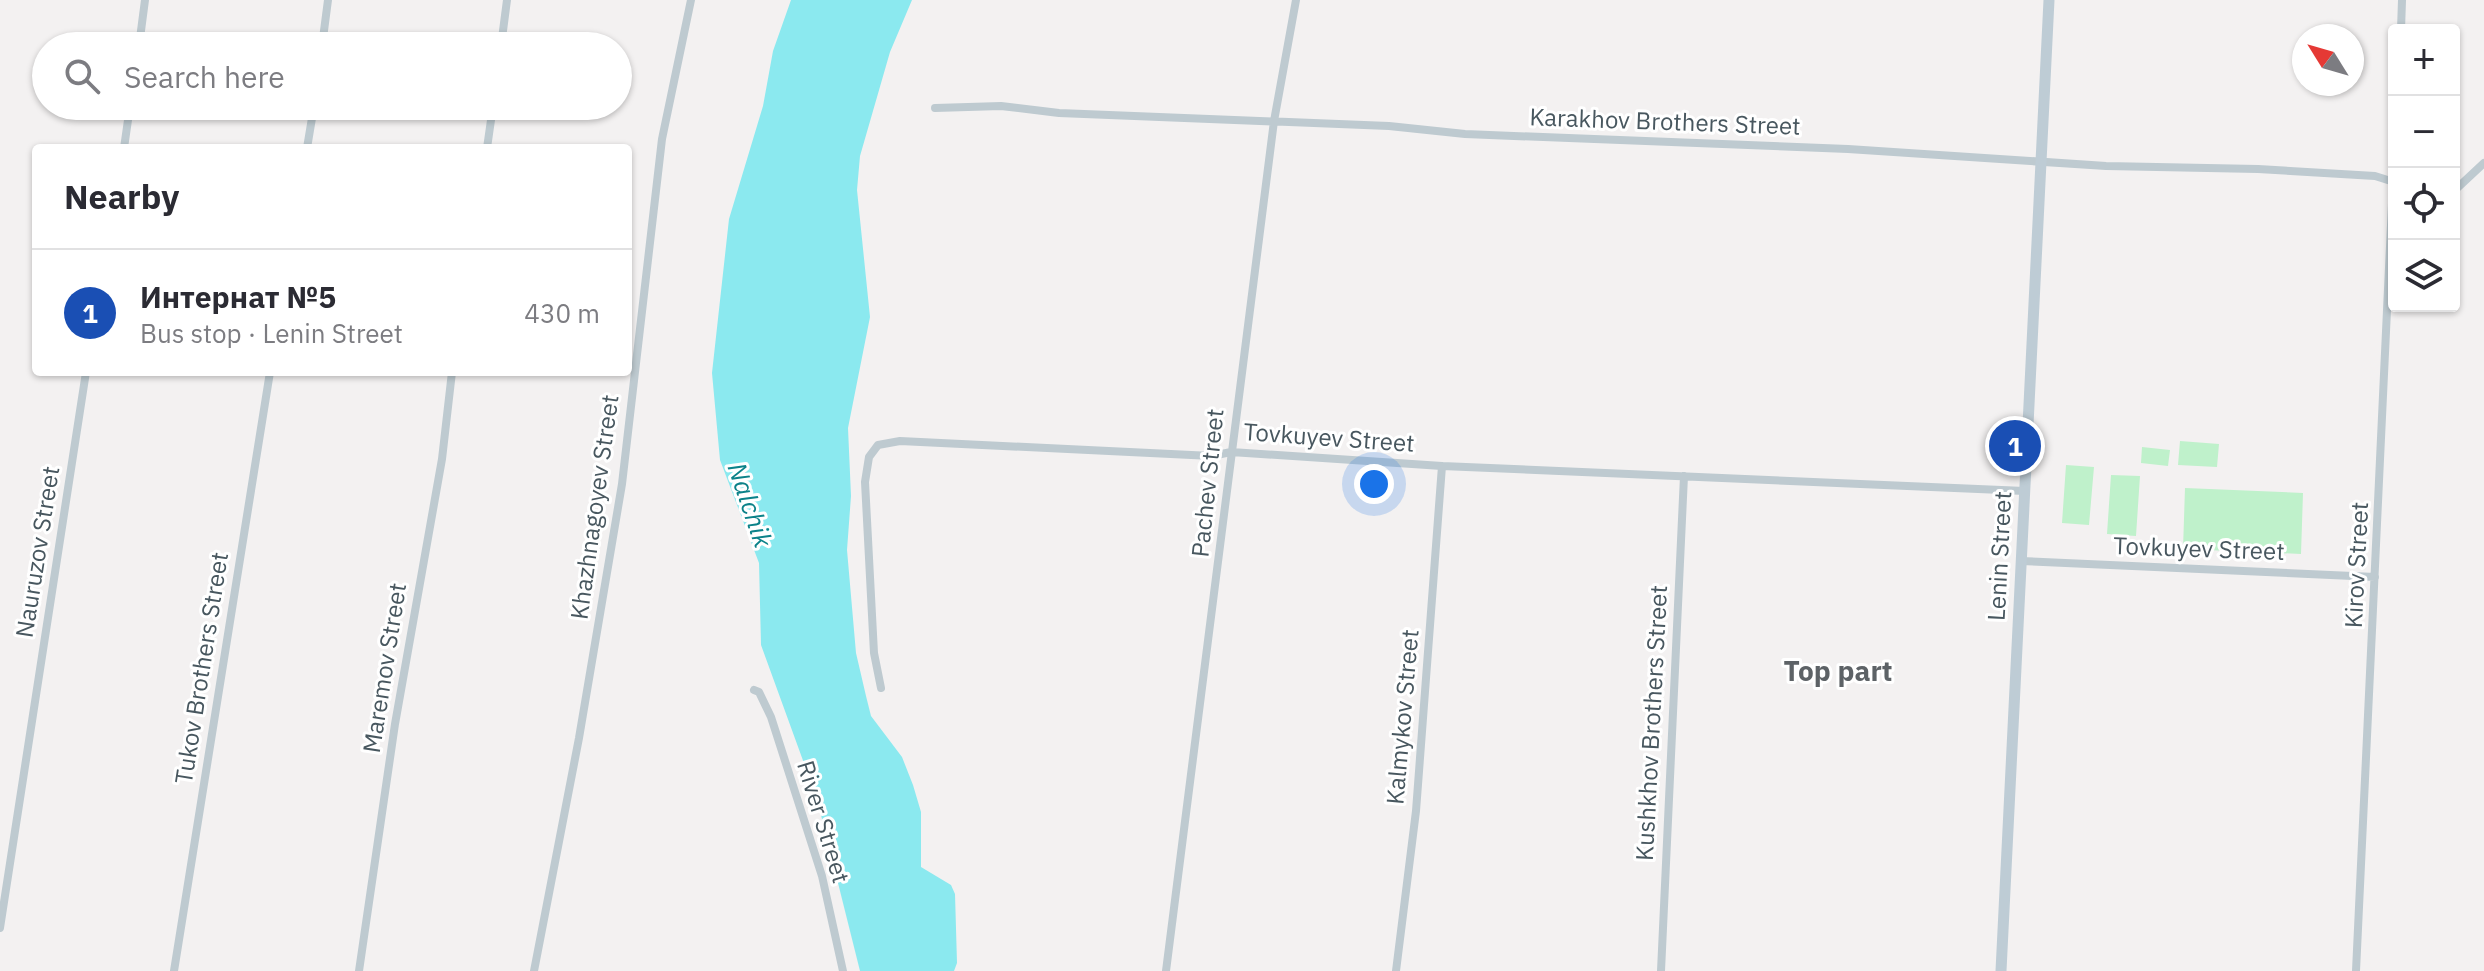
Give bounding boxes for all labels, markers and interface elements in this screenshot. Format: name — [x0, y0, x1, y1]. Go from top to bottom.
north arrow — [2292, 24, 2364, 96]
map controls — [2388, 24, 2460, 312]
button: + — [2388, 24, 2460, 96]
search box — [32, 32, 632, 120]
icon: search — [60, 54, 104, 98]
text: Search here — [124, 57, 285, 96]
button: − — [2388, 96, 2460, 168]
street label: Karakhov Brothers Street — [1529, 100, 1801, 142]
button: locate — [2388, 168, 2460, 240]
text: Nearby — [64, 174, 179, 218]
button: layers — [2388, 240, 2460, 312]
text: Интернат №5 — [140, 277, 336, 316]
text: 1 — [82, 296, 98, 330]
text: 430 m — [524, 296, 600, 330]
text: Bus stop · Lenin Street — [140, 316, 403, 350]
street label: Khazhnagoyev Street — [562, 392, 626, 621]
street label: Pachev Street — [1183, 407, 1231, 559]
street label: Tovkuyev Street — [1242, 415, 1416, 459]
pin: 1 — [1989, 416, 2041, 476]
water label: Nalchik — [721, 458, 781, 552]
street label: Nauruzov Street — [8, 464, 66, 640]
your location — [1354, 464, 1394, 504]
street label: Lenin Street — [1980, 490, 2018, 622]
street label: Kirov Street — [2337, 501, 2375, 629]
street label: Tovkuyev Street — [2113, 529, 2285, 567]
street label: Tukov Brothers Street — [167, 550, 235, 786]
street label: Maremov Street — [355, 581, 413, 755]
street label: Kushkhov Brothers Street — [1628, 584, 1674, 862]
street label: Kalmykov Street — [1378, 628, 1426, 806]
district label: Top part — [1783, 652, 1893, 689]
street label: River Street — [790, 757, 858, 887]

